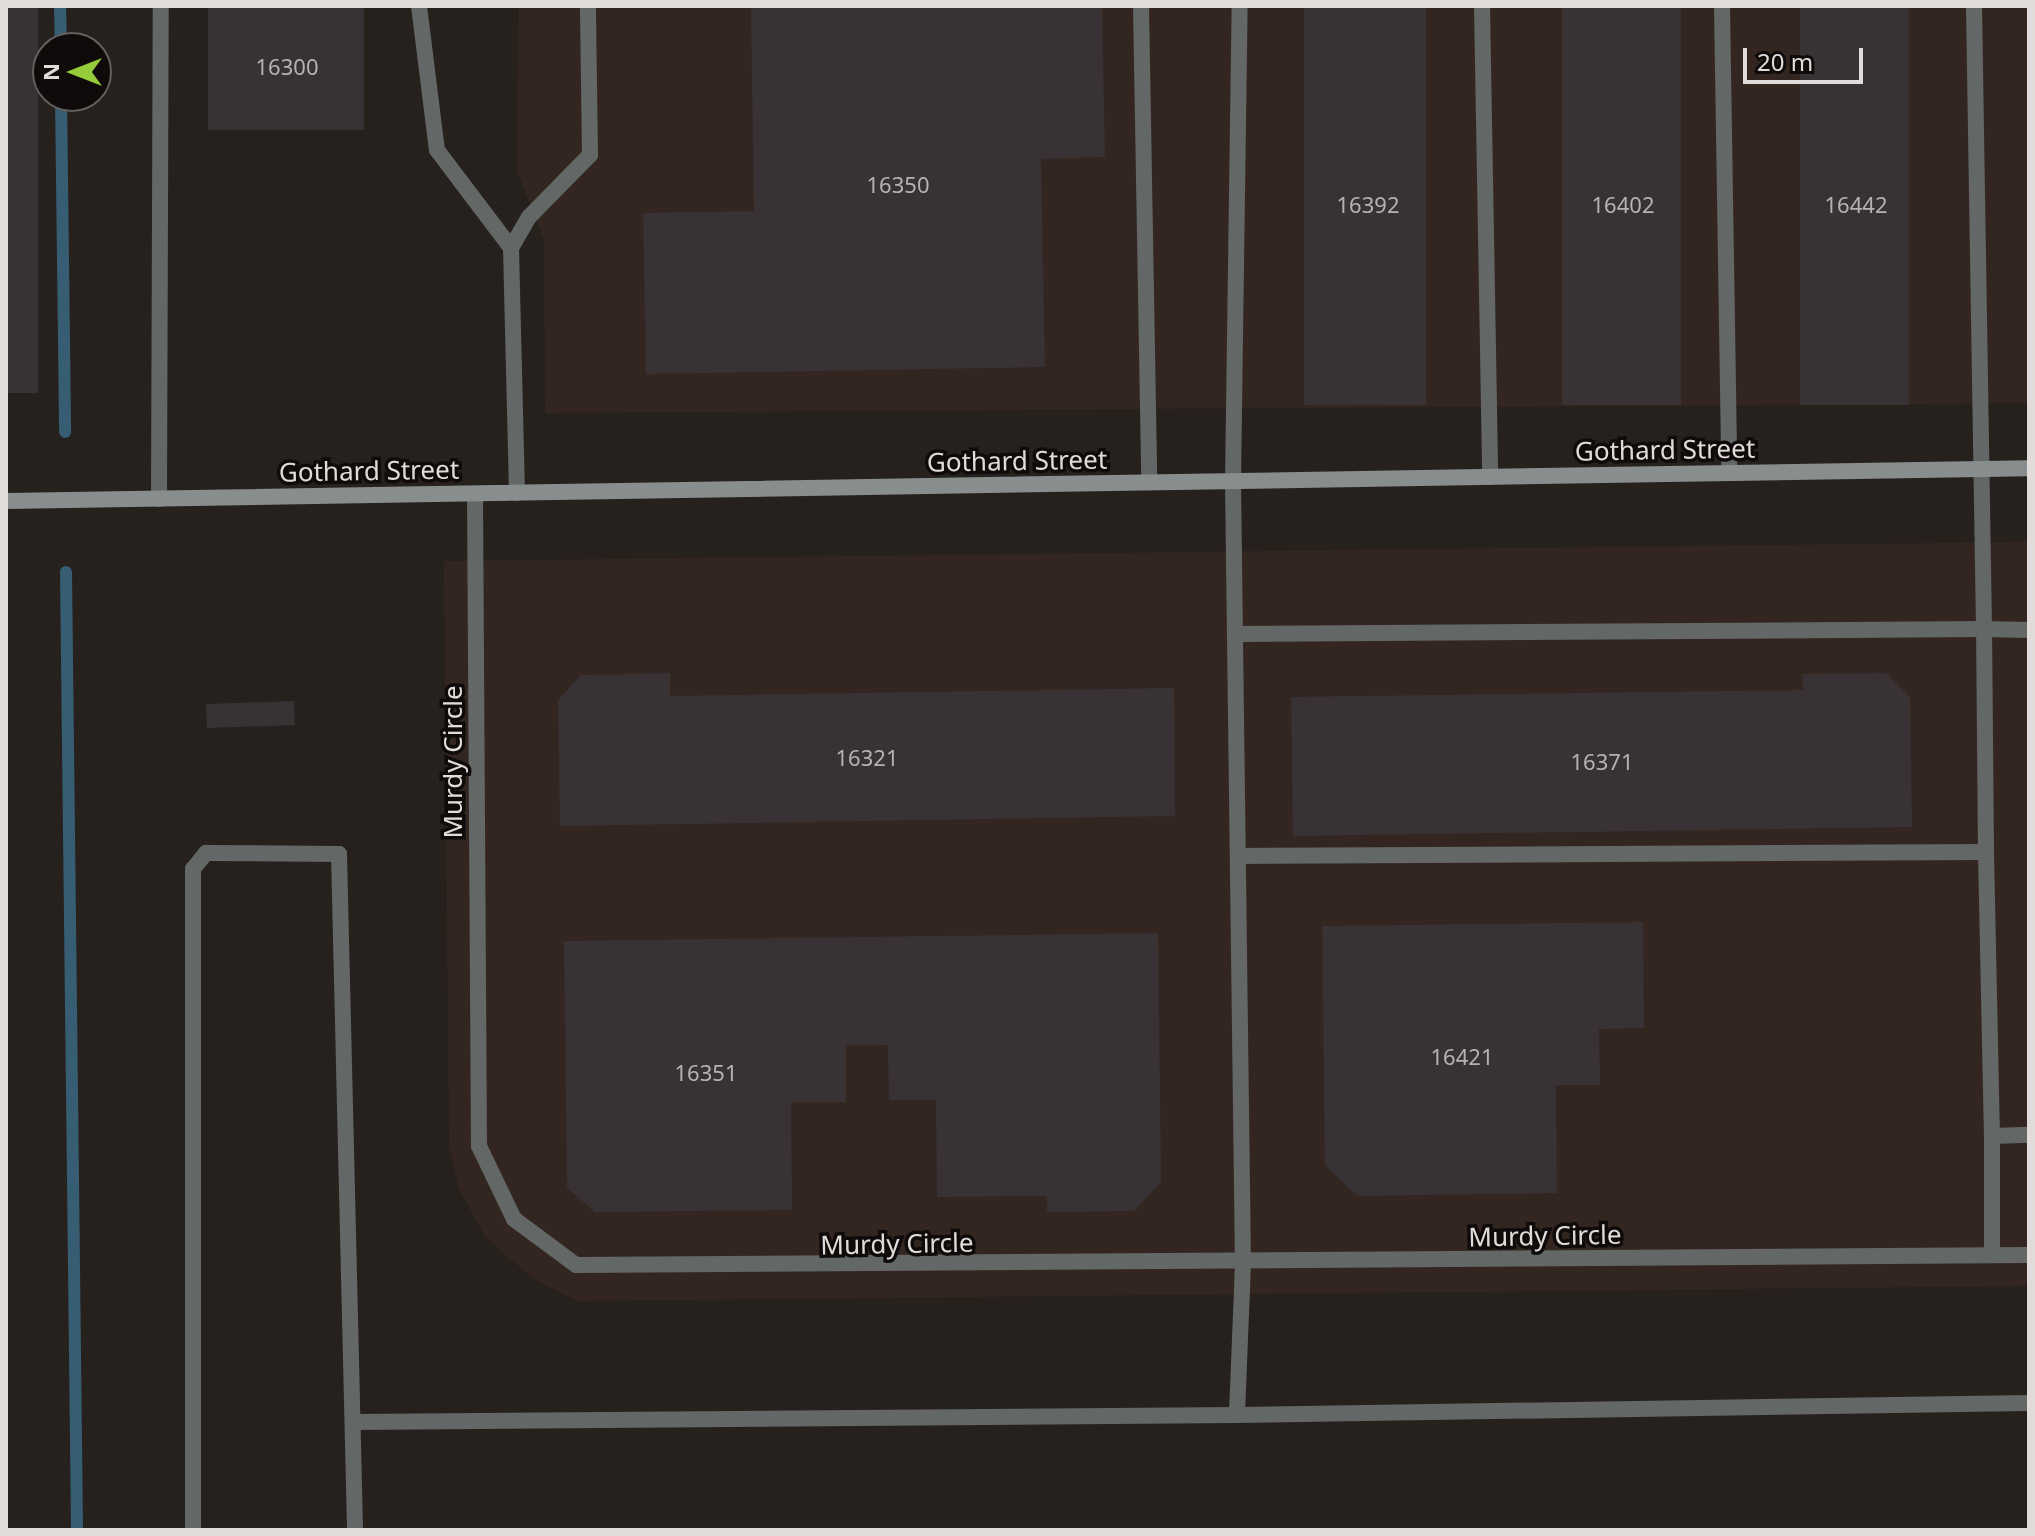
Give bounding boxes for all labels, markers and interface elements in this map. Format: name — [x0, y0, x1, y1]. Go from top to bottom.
north arrow — [32, 32, 112, 112]
scale bar — [1747, 32, 1867, 82]
text: 20 m — [1757, 45, 1813, 78]
house number: 16300 — [256, 54, 318, 80]
text: N — [35, 63, 65, 81]
house number: 16350 — [867, 172, 929, 198]
house number: 16392 — [1337, 192, 1399, 218]
house number: 16402 — [1592, 192, 1654, 218]
house number: 16442 — [1825, 192, 1887, 218]
street label: Gothard Street — [1575, 433, 1755, 467]
street label: Gothard Street — [927, 444, 1107, 478]
street label: Gothard Street — [279, 454, 459, 488]
street label: Murdy Circle — [437, 685, 469, 839]
house number: 16321 — [836, 745, 898, 771]
house number: 16371 — [1571, 749, 1633, 775]
house number: 16421 — [1431, 1044, 1493, 1070]
house number: 16351 — [675, 1060, 737, 1086]
street label: Murdy Circle — [1468, 1219, 1622, 1253]
street label: Murdy Circle — [820, 1227, 974, 1261]

